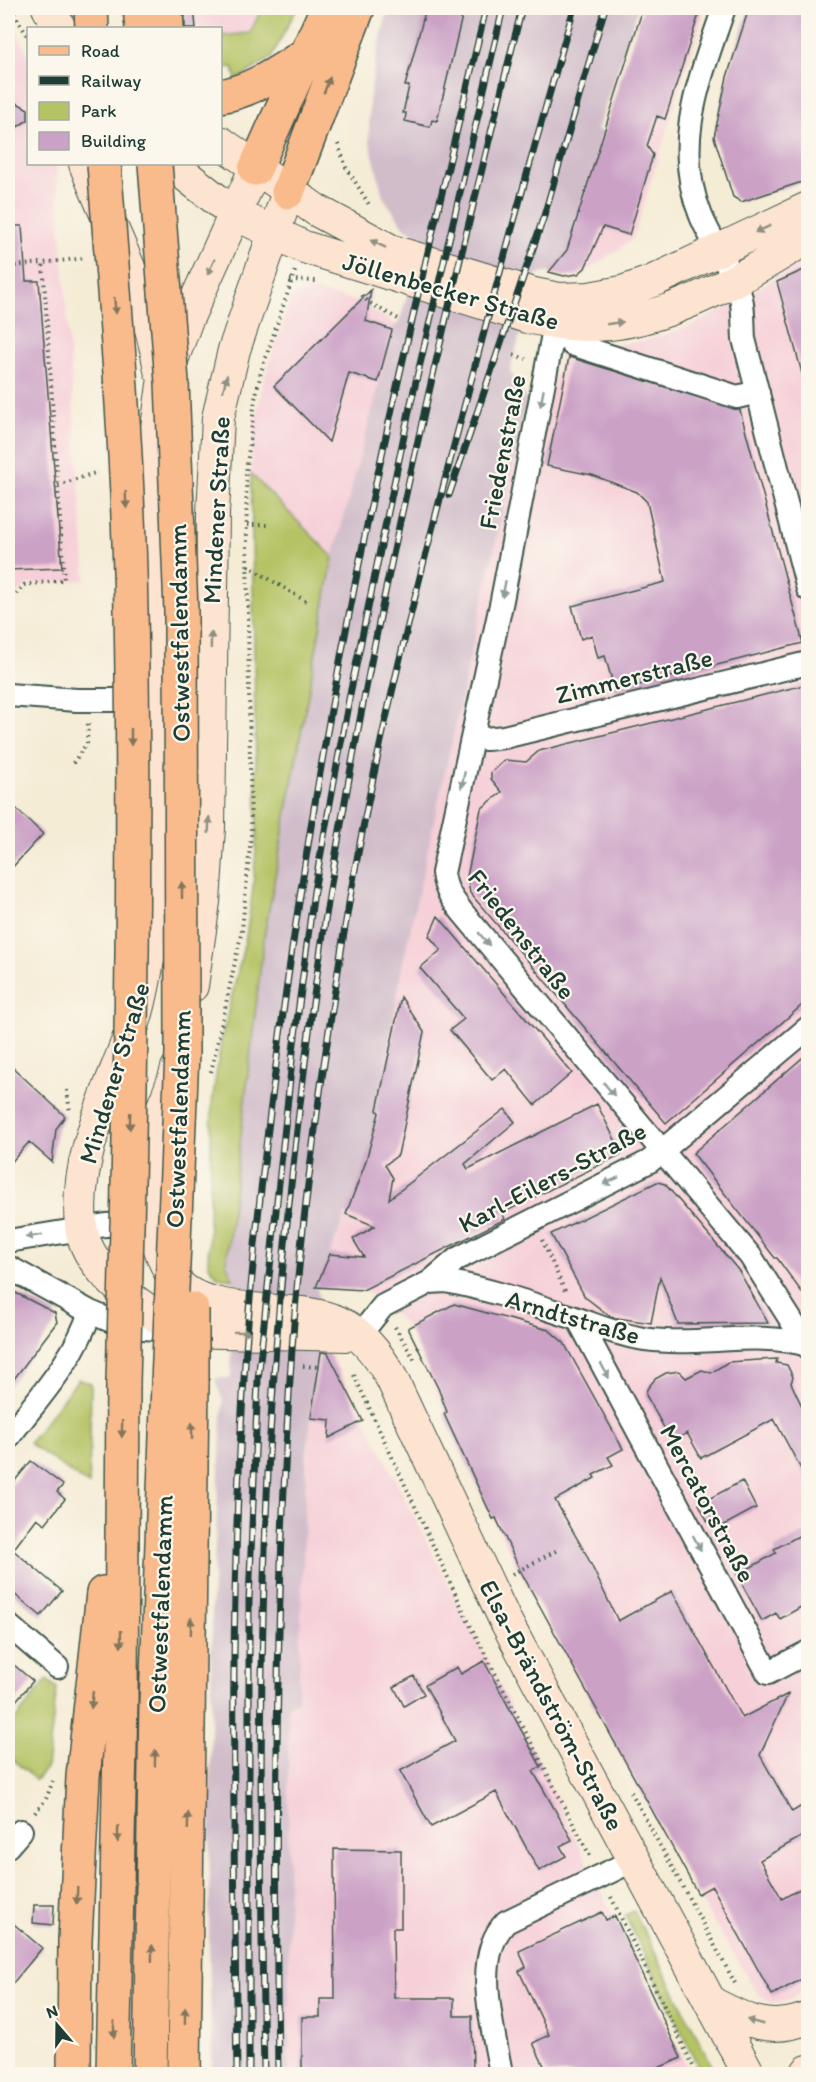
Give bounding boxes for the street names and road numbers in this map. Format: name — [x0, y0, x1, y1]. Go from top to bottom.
street label: Jöllenbecker Straße — [339, 245, 563, 337]
street label: Friedenstraße — [471, 372, 533, 532]
street label: Mindener Straße — [195, 415, 237, 605]
street label: Ostwestfalendamm — [161, 523, 197, 742]
street label: Zimmerstraße — [552, 641, 716, 711]
street label: Friedenstraße — [461, 862, 583, 1006]
street label: Mindener Straße — [71, 978, 157, 1168]
street label: Ostwestfalendamm — [158, 1009, 198, 1229]
street label: Karl-Eilers-Straße — [453, 1114, 651, 1240]
street label: Arndtstraße — [502, 1283, 644, 1351]
street label: Mercatorstraße — [653, 1418, 763, 1588]
street label: Ostwestfalendamm — [140, 1494, 180, 1714]
street label: Elsa-Brändström-Straße — [472, 1574, 632, 1836]

